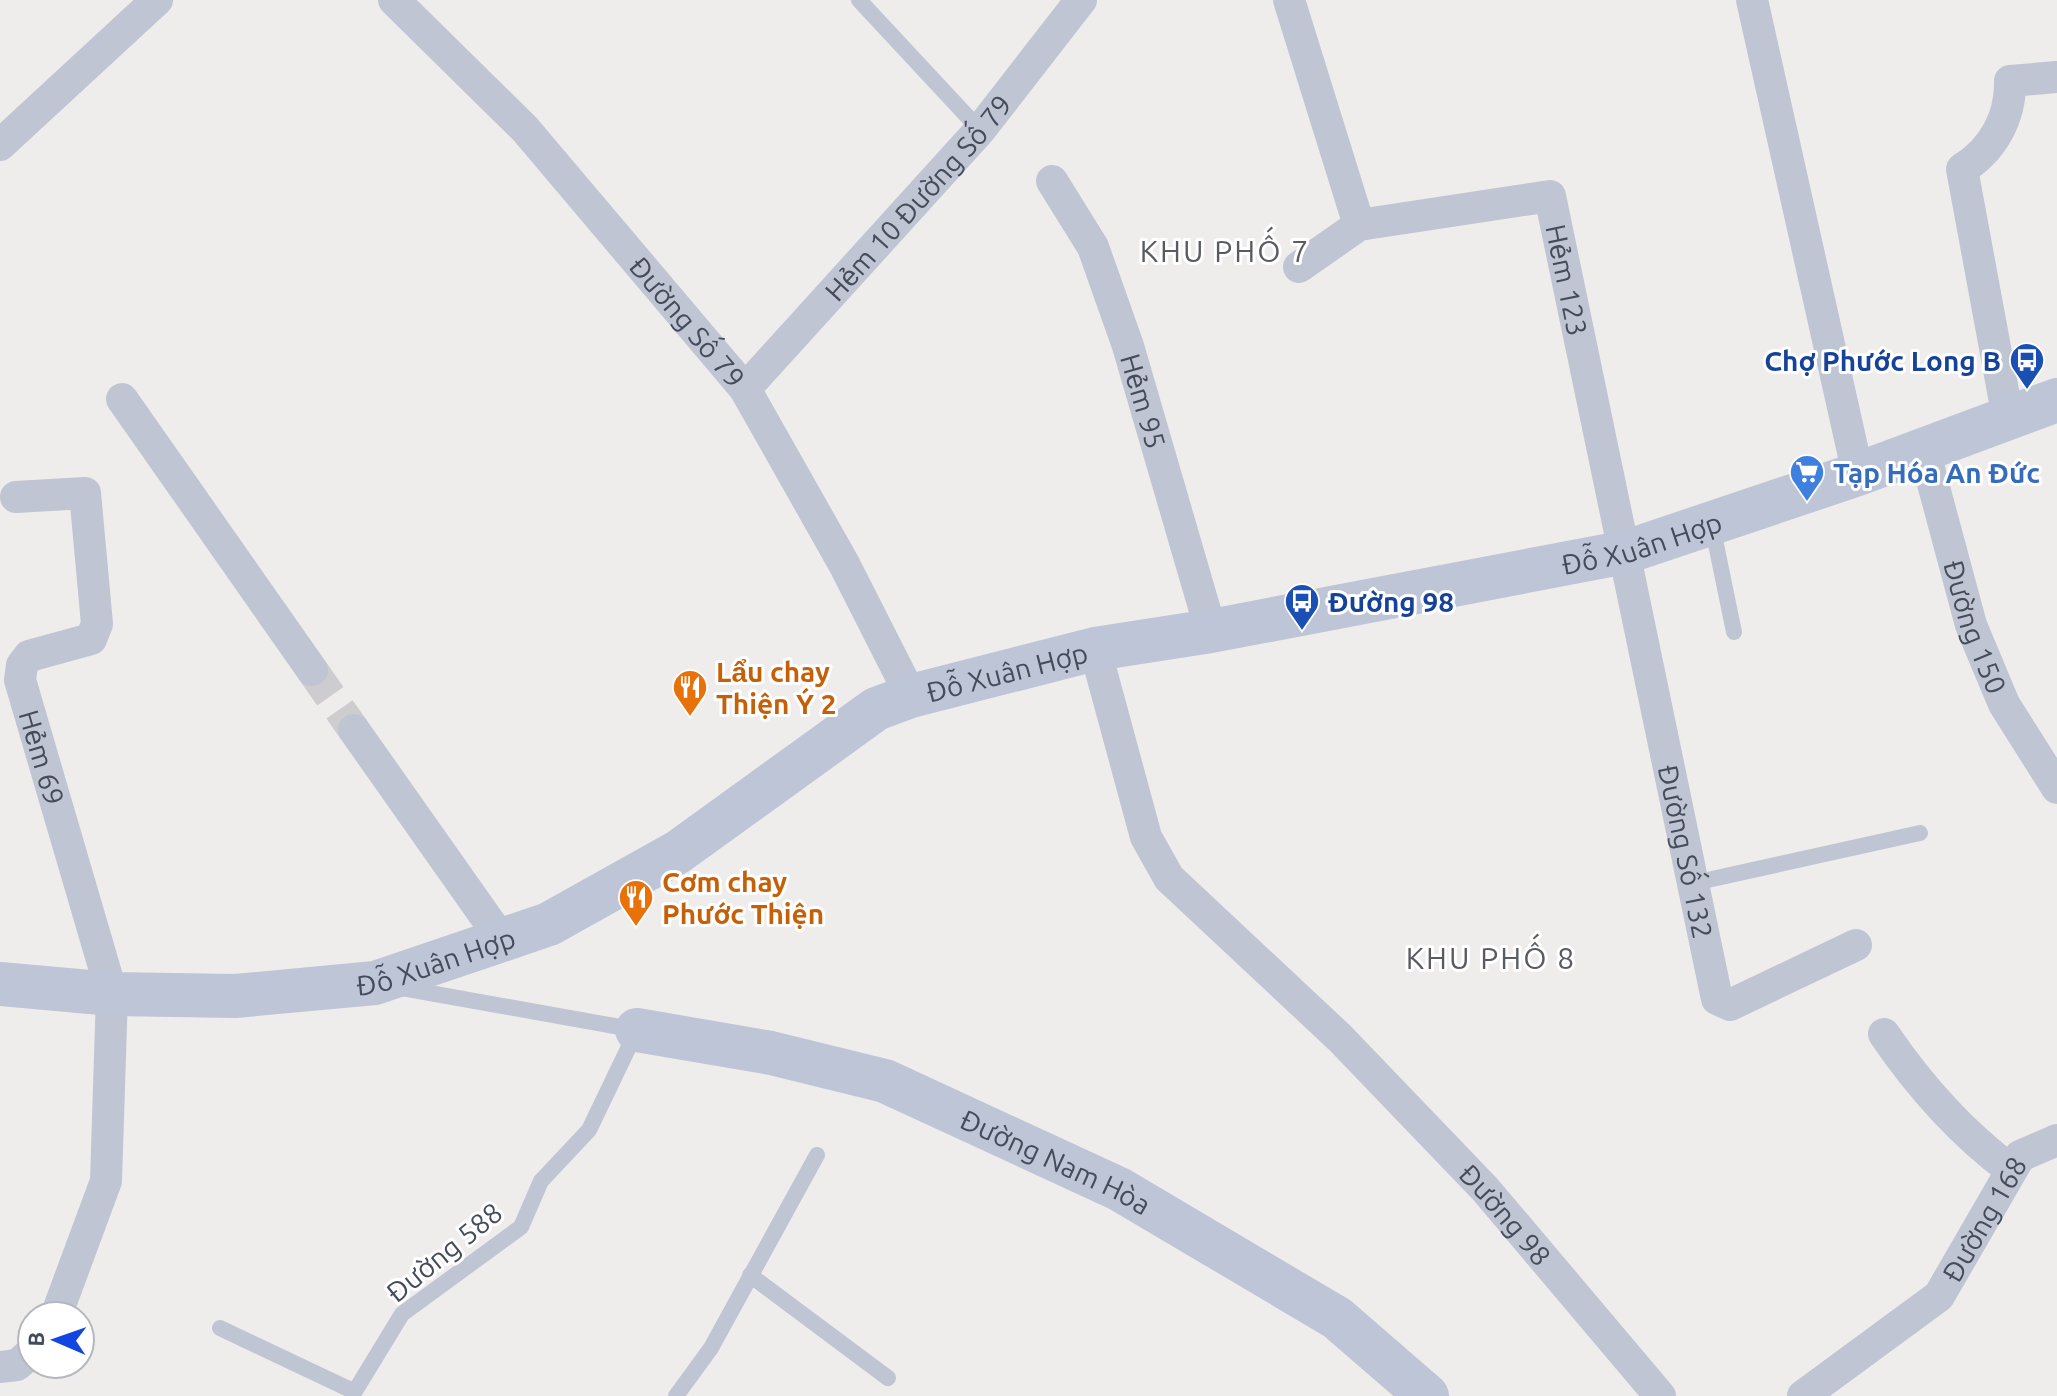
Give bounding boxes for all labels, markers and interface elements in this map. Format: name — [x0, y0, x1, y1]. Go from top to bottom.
street label: Hẻm 10 Đường Số 79 — [818, 88, 1017, 306]
street label: Hẻm 123 — [1541, 221, 1594, 338]
district label: KHU PHỐ 7 — [1140, 226, 1310, 268]
street label: Đường Số 79 — [624, 250, 752, 393]
bus stop icon: Chợ Phước Long B — [2008, 341, 2046, 391]
place label: Chợ Phước Long B — [1764, 345, 2001, 376]
street label: Hẻm 95 — [1116, 350, 1173, 452]
supermarket icon: Tạp Hóa An Đức — [1788, 453, 1826, 503]
place label: Tạp Hóa An Đức — [1833, 457, 2040, 488]
street label: Đỗ Xuân Hợp — [1559, 505, 1726, 579]
street label: Đường 150 — [1939, 557, 2013, 698]
bus stop icon: Đường 98 — [1283, 582, 1321, 632]
place label: Đường 98 — [1328, 586, 1454, 617]
street label: Đỗ Xuân Hợp — [923, 636, 1091, 707]
place label: Lẩu chay Thiện Ý 2 — [716, 656, 837, 719]
restaurant icon: Lẩu chay Thiện Ý 2 — [671, 668, 709, 718]
street label: Hẻm 69 — [14, 706, 71, 808]
street label: Đường Số 132 — [1653, 762, 1719, 941]
place label: Cơm chay Phước Thiện — [662, 866, 824, 929]
restaurant icon: Cơm chay Phước Thiện — [617, 878, 655, 928]
street label: Đỗ Xuân Hợp — [355, 921, 519, 1000]
district label: KHU PHỐ 8 — [1406, 933, 1576, 975]
street label: Đường Nam Hòa — [956, 1103, 1157, 1220]
street label: Đường 168 — [1935, 1151, 2032, 1287]
street label: Đường 98 — [1454, 1157, 1558, 1271]
street label: Đường 588 — [380, 1196, 508, 1308]
north arrow — [16, 1300, 96, 1380]
text: B — [23, 1332, 48, 1347]

